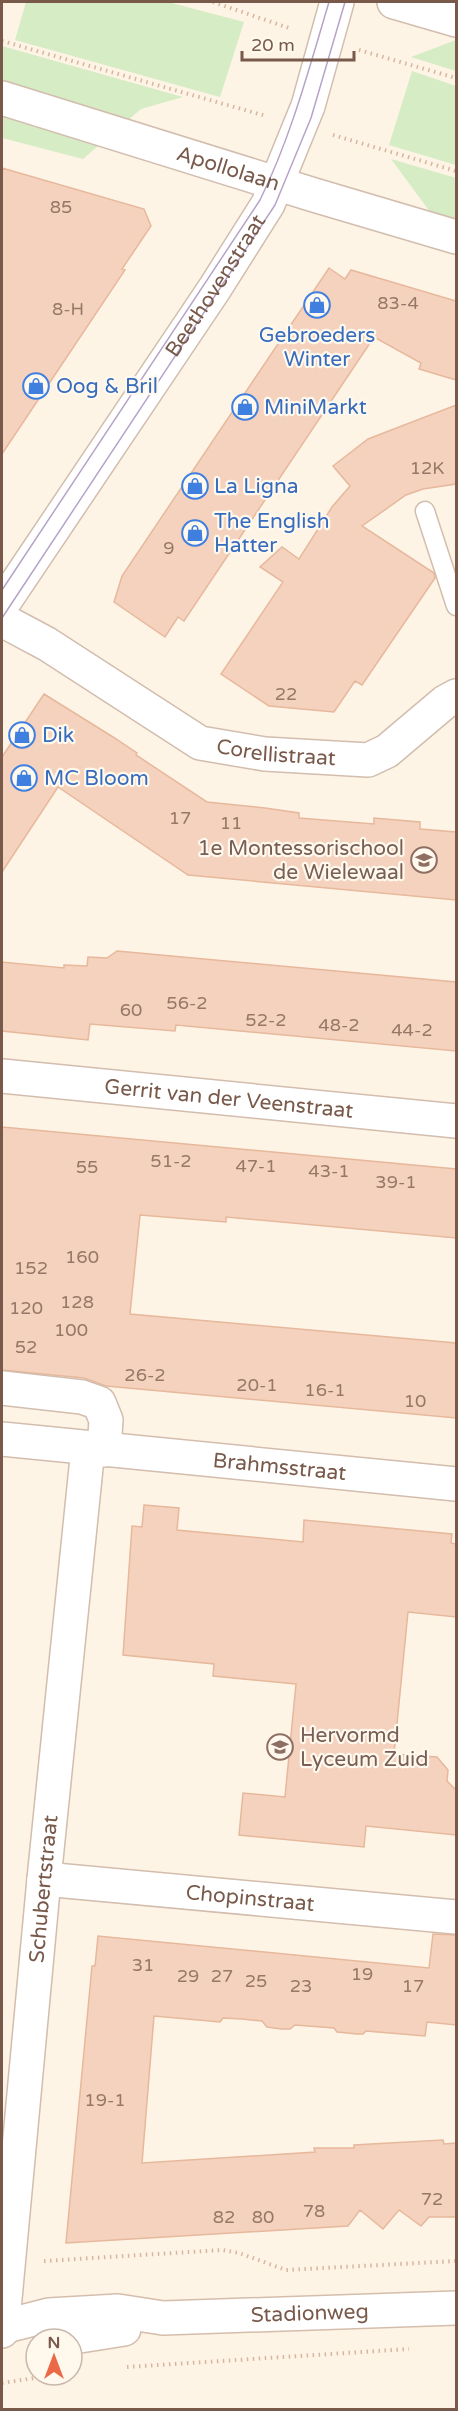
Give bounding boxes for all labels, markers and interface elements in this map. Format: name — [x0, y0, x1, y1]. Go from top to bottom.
scale bar — [242, 24, 354, 62]
text: 20 m — [251, 34, 295, 56]
street label: Apollolaan — [174, 141, 283, 197]
house number: 85 — [50, 196, 72, 218]
street label: Beethovenstraat — [160, 210, 271, 362]
shop icon: Gebroeders Winter — [302, 290, 332, 320]
house number: 83-4 — [377, 292, 419, 314]
house number: 8-H — [52, 298, 84, 320]
place label: Gebroeders Winter — [259, 323, 375, 372]
shop icon: Oog & Bril — [21, 371, 51, 401]
place label: Oog & Bril — [56, 374, 158, 399]
shop icon: MiniMarkt — [230, 392, 260, 422]
place label: MiniMarkt — [264, 395, 367, 420]
house number: 12K — [410, 457, 444, 479]
shop icon: La Ligna — [180, 471, 210, 501]
place label: La Ligna — [214, 474, 299, 499]
place label: The English Hatter — [214, 509, 329, 558]
shop icon: The English Hatter — [180, 518, 210, 548]
house number: 9 — [163, 537, 175, 559]
house number: 22 — [275, 683, 297, 705]
shop icon: Dik — [7, 720, 37, 750]
place label: Dik — [42, 723, 74, 748]
street label: Corellistraat — [214, 734, 336, 771]
shop icon: MC Bloom — [9, 763, 39, 793]
place label: MC Bloom — [44, 766, 149, 791]
house number: 17 — [169, 807, 191, 829]
house number: 11 — [220, 812, 242, 834]
place label: 1e Montessorischool de Wielewaal — [197, 836, 404, 885]
school or university icon: 1e Montessorischool de Wielewaal — [409, 845, 439, 875]
house number: 56-2 — [166, 992, 208, 1014]
house number: 60 — [120, 999, 142, 1021]
house number: 52-2 — [245, 1009, 287, 1031]
house number: 48-2 — [318, 1014, 360, 1036]
house number: 44-2 — [391, 1019, 433, 1041]
street label: Gerrit van der Veenstraat — [103, 1074, 354, 1124]
house number: 51-2 — [150, 1150, 192, 1172]
house number: 47-1 — [236, 1155, 276, 1177]
house number: 55 — [76, 1156, 98, 1178]
house number: 43-1 — [308, 1160, 350, 1182]
house number: 39-1 — [375, 1171, 417, 1193]
house number: 160 — [65, 1246, 99, 1268]
house number: 152 — [14, 1257, 48, 1279]
house number: 128 — [60, 1291, 94, 1313]
house number: 120 — [9, 1297, 43, 1319]
house number: 100 — [54, 1319, 88, 1341]
house number: 52 — [15, 1336, 37, 1358]
house number: 26-2 — [124, 1364, 166, 1386]
house number: 20-1 — [236, 1374, 278, 1396]
house number: 16-1 — [304, 1379, 346, 1401]
house number: 10 — [404, 1390, 426, 1412]
street label: Brahmsstraat — [212, 1448, 347, 1486]
place label: Hervormd Lyceum Zuid — [300, 1723, 428, 1772]
school or university icon: Hervormd Lyceum Zuid — [265, 1732, 295, 1762]
street label: Schubertstraat — [24, 1814, 63, 1964]
street label: Chopinstraat — [185, 1880, 315, 1917]
house number: 31 — [132, 1954, 154, 1976]
house number: 19 — [351, 1963, 373, 1985]
house number: 29 — [177, 1965, 199, 1987]
house number: 27 — [211, 1965, 233, 1987]
house number: 25 — [245, 1970, 267, 1992]
house number: 23 — [290, 1975, 312, 1997]
house number: 17 — [402, 1975, 424, 1997]
house number: 19-1 — [84, 2089, 126, 2111]
house number: 72 — [421, 2188, 443, 2210]
house number: 78 — [303, 2200, 325, 2222]
house number: 82 — [213, 2206, 235, 2228]
house number: 80 — [252, 2206, 274, 2228]
street label: Stadionweg — [250, 2299, 369, 2328]
north arrow — [24, 2327, 84, 2387]
text: N — [48, 2333, 60, 2353]

